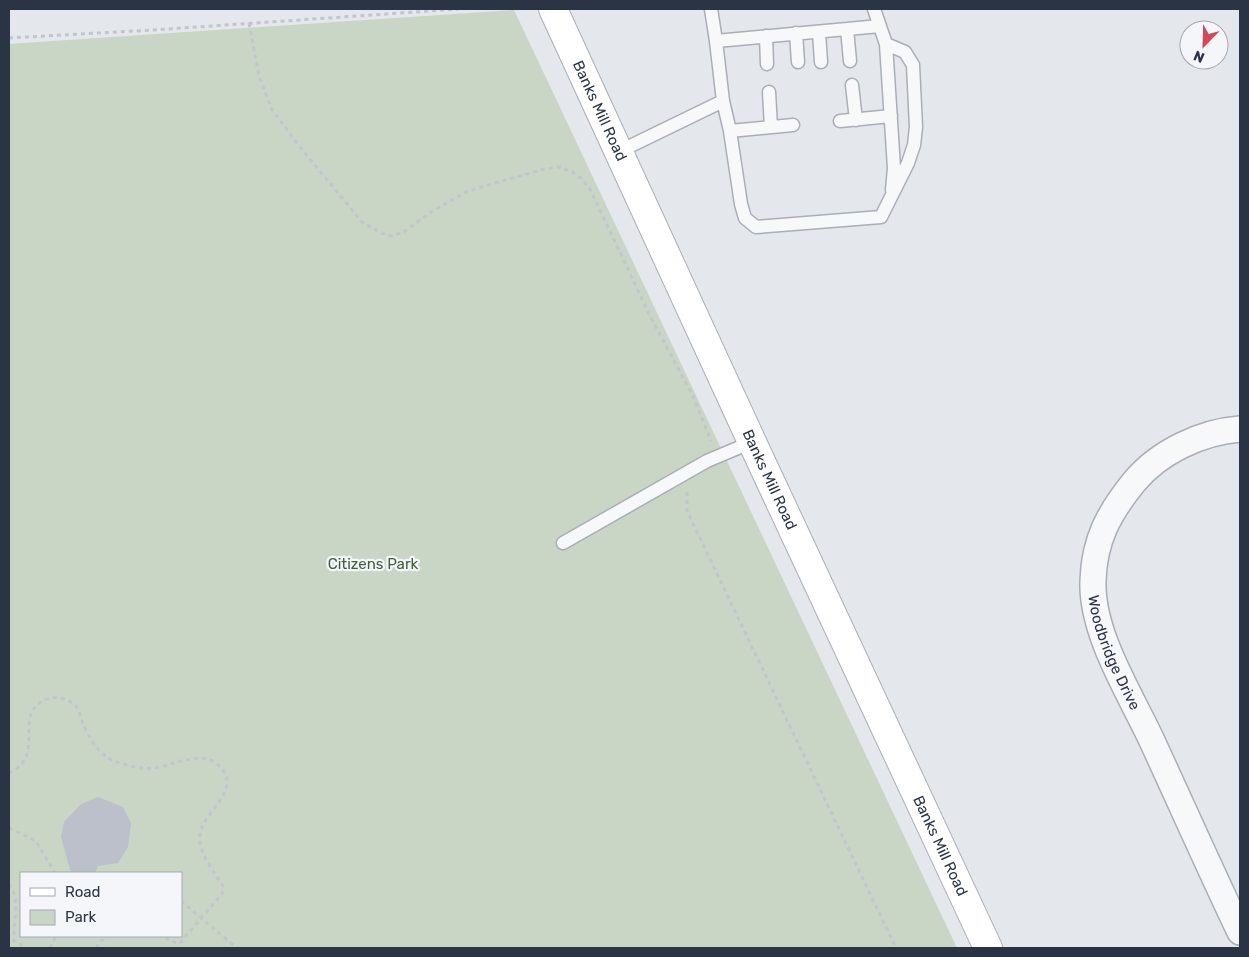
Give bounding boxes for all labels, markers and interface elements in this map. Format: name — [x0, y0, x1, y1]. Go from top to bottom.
north arrow — [1179, 20, 1229, 70]
text: N — [1191, 47, 1207, 66]
street label: Banks Mill Road — [569, 58, 631, 164]
street label: Banks Mill Road — [738, 427, 801, 533]
park label: Citizens Park — [328, 555, 419, 573]
street label: Woodbridge Drive — [1084, 594, 1144, 713]
street label: Banks Mill Road — [909, 793, 971, 899]
legend — [20, 872, 182, 937]
text: Road — [65, 883, 101, 901]
text: Park — [65, 908, 96, 926]

